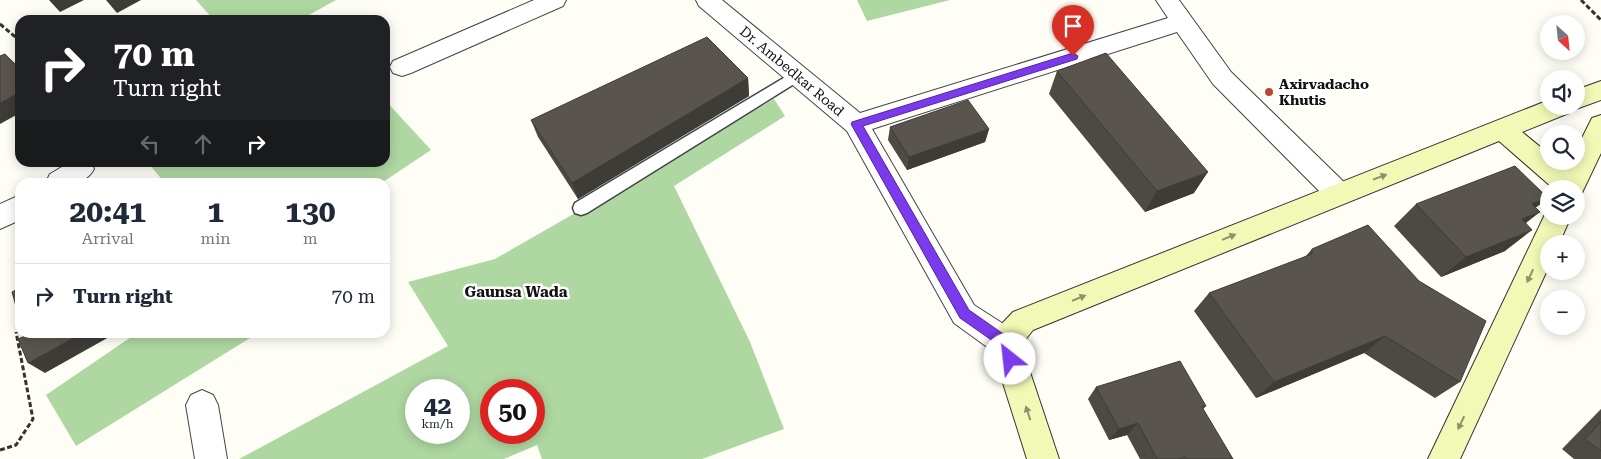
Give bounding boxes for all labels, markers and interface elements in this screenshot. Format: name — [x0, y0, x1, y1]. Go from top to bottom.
pin — [1052, 5, 1094, 56]
icon: arrive — [1059, 12, 1087, 40]
north arrow — [1540, 15, 1585, 60]
map controls — [1540, 15, 1585, 335]
street label: Dr. Ambedkar Road — [737, 23, 847, 119]
text: 70 m — [113, 34, 195, 75]
icon: right — [30, 35, 95, 100]
button: sound — [1540, 70, 1585, 115]
text: Turn right — [113, 76, 221, 101]
place label: Axirvadacho Khutis — [1279, 76, 1369, 108]
marker: Axirvadacho Khutis — [1263, 86, 1275, 98]
button: search — [1540, 125, 1585, 170]
icon: left — [136, 130, 164, 158]
icon: ahead — [189, 130, 217, 158]
icon: right — [242, 130, 270, 158]
one-way arrow — [1373, 173, 1388, 181]
button: layers — [1540, 180, 1585, 225]
text: 20:41 — [69, 194, 146, 229]
text: 1 — [207, 194, 224, 229]
text: 130 — [285, 194, 335, 229]
text: Arrival — [82, 229, 134, 248]
text: min — [201, 229, 231, 248]
text: m — [303, 229, 318, 248]
one-way arrow — [1222, 233, 1236, 241]
button: + — [1540, 235, 1585, 280]
one-way arrow — [1525, 269, 1533, 283]
icon: right — [30, 282, 58, 310]
district label: Gaunsa Wada — [464, 283, 568, 301]
text: Turn right — [73, 285, 173, 308]
text: 70 m — [332, 285, 375, 308]
button: − — [1540, 290, 1585, 335]
one-way arrow — [1072, 294, 1086, 302]
position arrow — [983, 332, 1035, 384]
speed limit sign: 50 — [480, 379, 545, 444]
text: 42 — [423, 391, 452, 420]
one-way arrow — [1024, 405, 1031, 420]
one-way arrow — [1456, 416, 1464, 430]
text: km/h — [421, 417, 454, 431]

